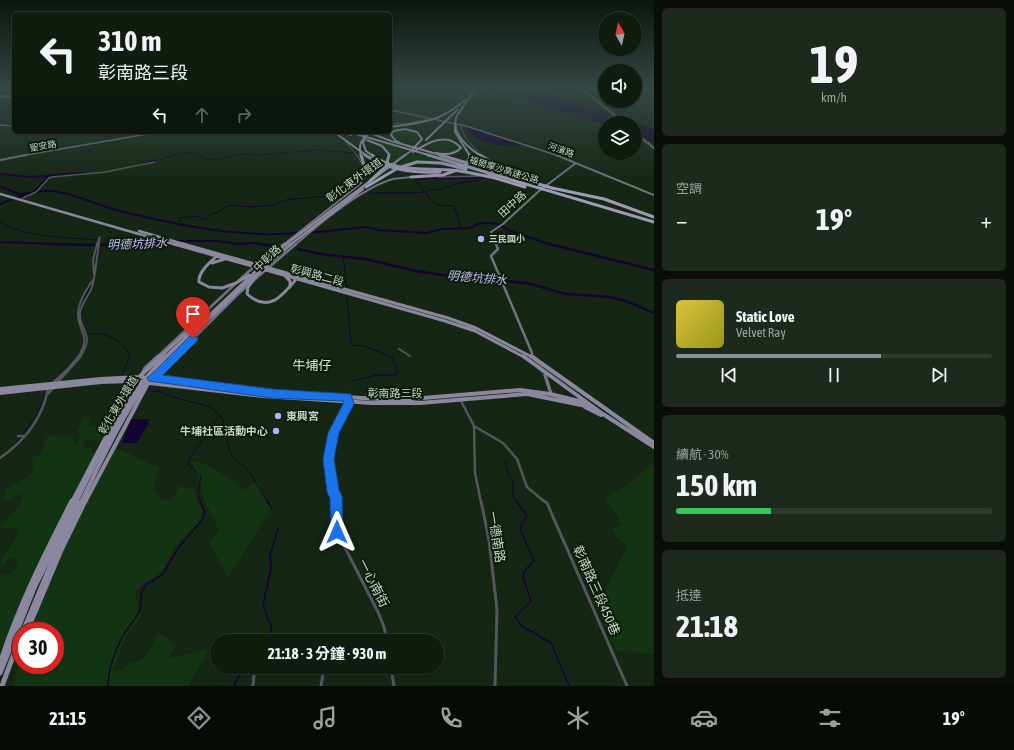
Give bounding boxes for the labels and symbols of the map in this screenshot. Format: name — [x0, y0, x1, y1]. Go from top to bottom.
north arrow — [598, 12, 642, 56]
street label: 聖安路 — [29, 139, 57, 153]
street label: 河濱路 — [547, 141, 575, 159]
street label: 福爾摩沙高速公路 — [468, 154, 540, 185]
street label: 彰化東外環道 — [324, 156, 384, 204]
street label: 田中路 — [496, 189, 528, 219]
marker: 三民國小 — [476, 234, 486, 244]
place label: 三民國小 — [489, 234, 525, 244]
water label: 明德坑排水 — [107, 236, 168, 252]
street label: 中彰路 — [251, 242, 283, 274]
street label: 彰興路二段 — [289, 262, 345, 288]
water label: 明德坑排水 — [446, 268, 508, 288]
pin — [176, 297, 210, 338]
district label: 牛埔仔 — [292, 358, 332, 373]
street label: 彰化東外環道 — [96, 374, 140, 436]
street label: 彰南路三段 — [368, 387, 423, 399]
place label: 東興宮 — [286, 410, 319, 422]
marker: 東興宮 — [273, 411, 283, 421]
place label: 牛埔社區活動中心 — [180, 425, 268, 437]
marker: 牛埔社區活動中心 — [271, 426, 281, 436]
street label: 一德南路 — [485, 510, 508, 564]
position arrow — [316, 511, 358, 553]
street label: 彰南路三段450巷 — [570, 543, 623, 637]
street label: 一心南街 — [355, 557, 392, 610]
speed limit sign: 30 — [12, 622, 64, 674]

